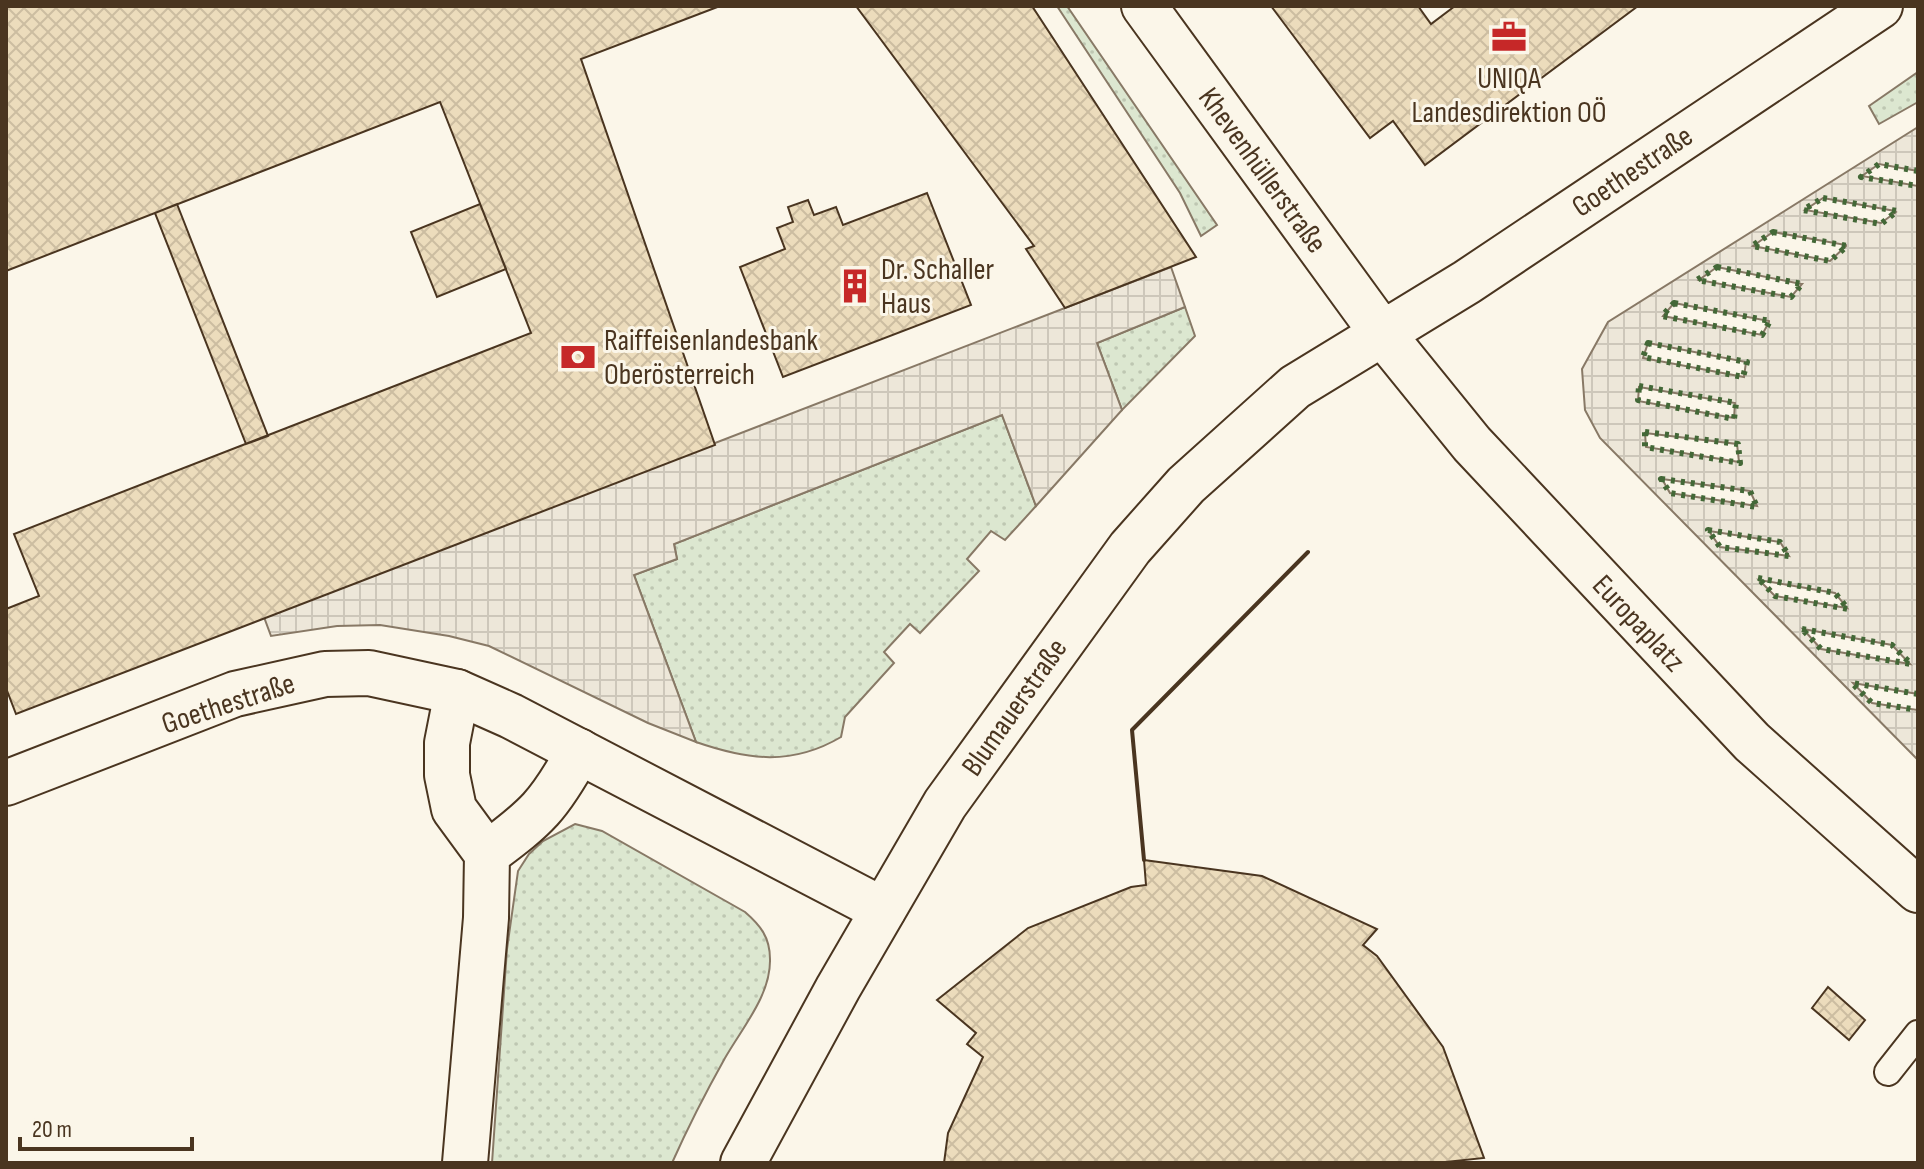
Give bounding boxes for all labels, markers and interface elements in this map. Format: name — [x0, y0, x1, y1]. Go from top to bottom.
office icon: UNIQA Landesdirektion OÖ — [1490, 18, 1528, 56]
place label: UNIQA Landesdirektion OÖ — [1412, 61, 1606, 131]
street label: Khevenhüllerstraße — [1190, 81, 1334, 260]
street label: Goethestraße — [1565, 118, 1700, 225]
place label: Dr. Schaller Haus — [881, 252, 995, 322]
building icon: Dr. Schaller Haus — [836, 267, 874, 305]
place label: Raiffeisenlandesbank Oberösterreich — [604, 323, 819, 393]
bank icon: Raiffeisenlandesbank Oberösterreich — [559, 338, 597, 376]
street label: Europaplatz — [1584, 568, 1692, 680]
street label: Blumauerstraße — [954, 632, 1075, 783]
street label: Goethestraße — [157, 666, 299, 742]
scale bar — [20, 1101, 192, 1151]
text: 20 m — [32, 1115, 72, 1144]

